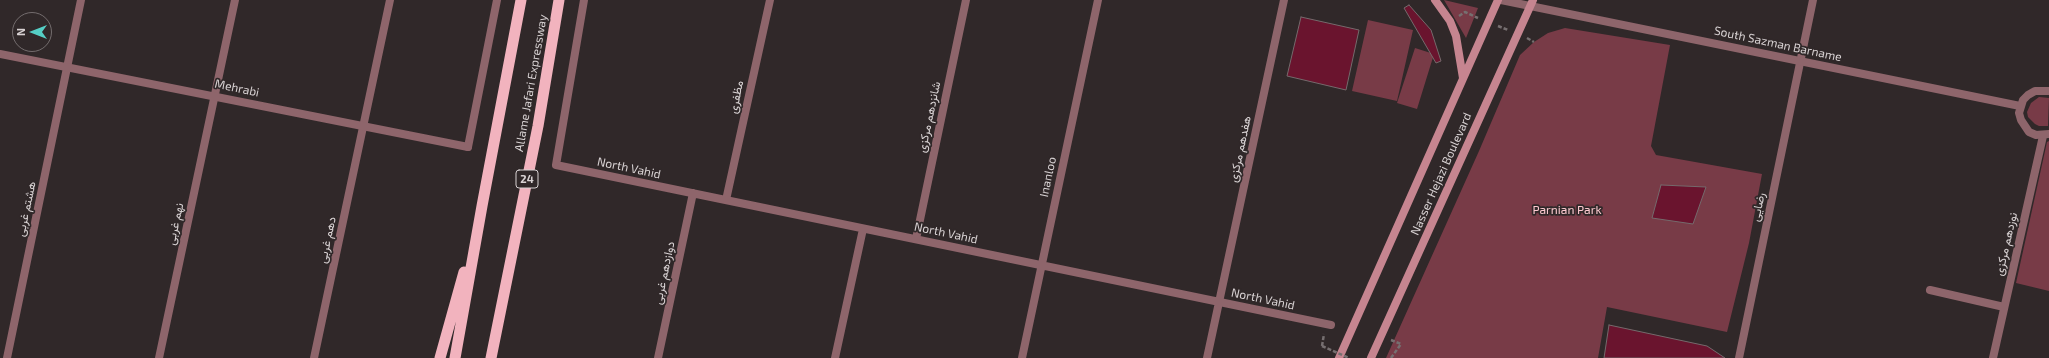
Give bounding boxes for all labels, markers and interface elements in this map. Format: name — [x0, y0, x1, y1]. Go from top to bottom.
north arrow — [12, 12, 52, 52]
street label: Allame Jafari Expressway — [512, 13, 550, 153]
street label: South Sazman Barname — [1713, 23, 1843, 65]
text: N — [14, 28, 27, 36]
street label: Mehrabi — [213, 76, 261, 100]
street label: مظفری — [725, 79, 747, 115]
street label: شانزدهم مرکزی — [914, 80, 944, 154]
street label: Nasser Hejazi Boulevard — [1407, 111, 1475, 237]
street label: هفدهم مرکزی — [1226, 114, 1254, 184]
street label: North Vahid — [596, 154, 662, 182]
street label: Inanloo — [1037, 156, 1059, 198]
road number: 24 — [516, 170, 538, 188]
street label: هشتم غربی — [13, 180, 39, 238]
street label: رضایی — [1748, 191, 1768, 223]
street label: نهم غربی — [164, 202, 186, 246]
park label: Parnian Park — [1532, 203, 1602, 217]
street label: نوزدهم مرکزی — [1992, 211, 2020, 277]
street label: دهم غربی — [315, 215, 339, 265]
street label: North Vahid — [913, 219, 979, 247]
street label: دوازدهم غربی — [650, 240, 678, 306]
street label: North Vahid — [1230, 285, 1296, 313]

